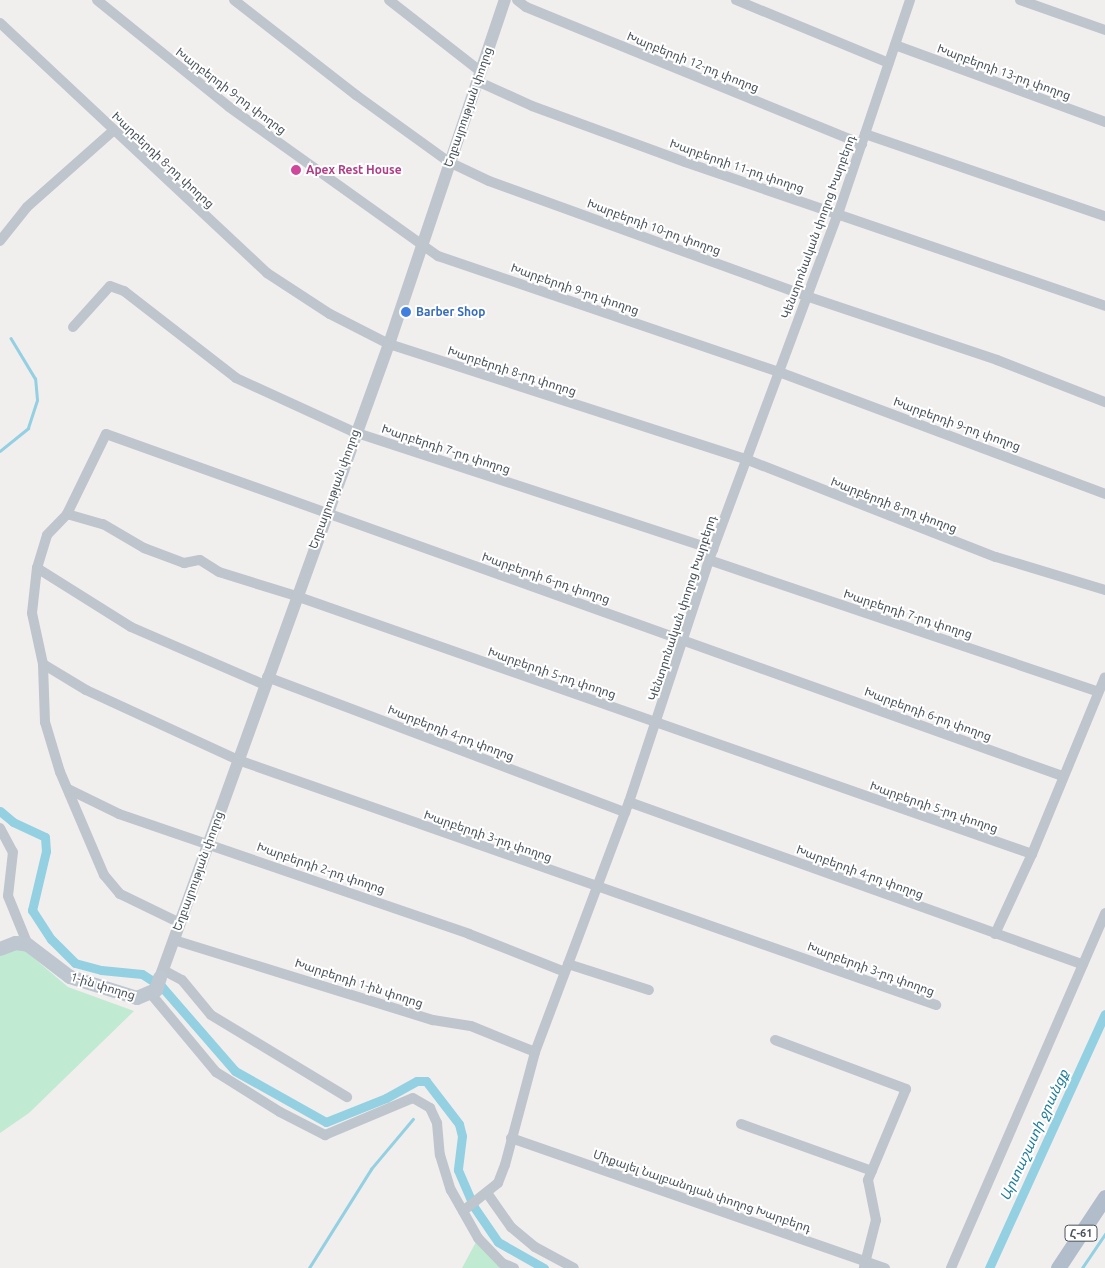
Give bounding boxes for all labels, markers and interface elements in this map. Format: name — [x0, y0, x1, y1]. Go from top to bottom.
street label: Խարբերդի 12-րդ փողոց — [625, 29, 761, 95]
street label: Խարբերդի 13-րդ փողոց — [935, 41, 1073, 103]
street label: Խարբերդի 9-րդ փողոց — [173, 45, 289, 137]
street label: Եղբայրության փողոց — [441, 45, 495, 169]
street label: Խարբերդի 8-րդ փողոց — [109, 109, 217, 211]
street label: Կենտրոնական փողոց Խարբերդ — [778, 133, 858, 321]
street label: Խարբերդի 11-րդ փողոց — [668, 136, 806, 196]
place label: Apex Rest House — [306, 163, 402, 177]
marker: Apex Rest House — [290, 164, 302, 176]
street label: Խարբերդի 10-րդ փողոց — [585, 196, 723, 258]
street label: Խարբերդի 9-րդ փողոց — [509, 260, 641, 318]
place label: Barber Shop — [416, 305, 486, 319]
marker: Barber Shop — [400, 306, 412, 318]
street label: Խարբերդի 8-րդ փողոց — [446, 343, 578, 399]
street label: Խարբերդի 9-րդ փողոց — [891, 394, 1023, 454]
street label: Խարբերդի 7-րդ փողոց — [380, 421, 512, 477]
street label: Եղբայրության փողոց — [306, 427, 362, 551]
street label: Խարբերդի 8-րդ փողոց — [829, 474, 959, 536]
street label: Կենտրոնական փողոց Խարբերդ — [645, 513, 719, 703]
street label: Խարբերդի 6-րդ փողոց — [480, 549, 612, 607]
street label: Խարբերդի 7-րդ փողոց — [842, 586, 974, 642]
street label: Խարբերդի 5-րդ փողոց — [486, 644, 618, 702]
street label: Խարբերդի 6-րդ փողոց — [862, 684, 994, 744]
street label: Խարբերդի 4-րդ փողոց — [386, 702, 516, 764]
street label: Խարբերդի 5-րդ փողոց — [868, 778, 1000, 836]
street label: Խարբերդի 3-րդ փողոց — [422, 807, 554, 865]
street label: Եղբայրության փողոց — [170, 809, 226, 933]
street label: Խարբերդի 2-րդ փողոց — [255, 839, 387, 897]
street label: Խարբերդի 4-րդ փողոց — [794, 842, 926, 902]
street label: Խարբերդի 3-րդ փողոց — [805, 939, 937, 999]
street label: Խարբերդի 1-ին փողոց — [293, 955, 425, 1011]
street label: 1-ին փողոց — [69, 969, 137, 1003]
water label: Արտաշատի ջրանցք — [996, 1067, 1072, 1203]
street label: Միքայել Նալբանդյան փողոց Խարբերդ — [591, 1147, 813, 1235]
road number: Հ-61 — [1064, 1224, 1098, 1242]

